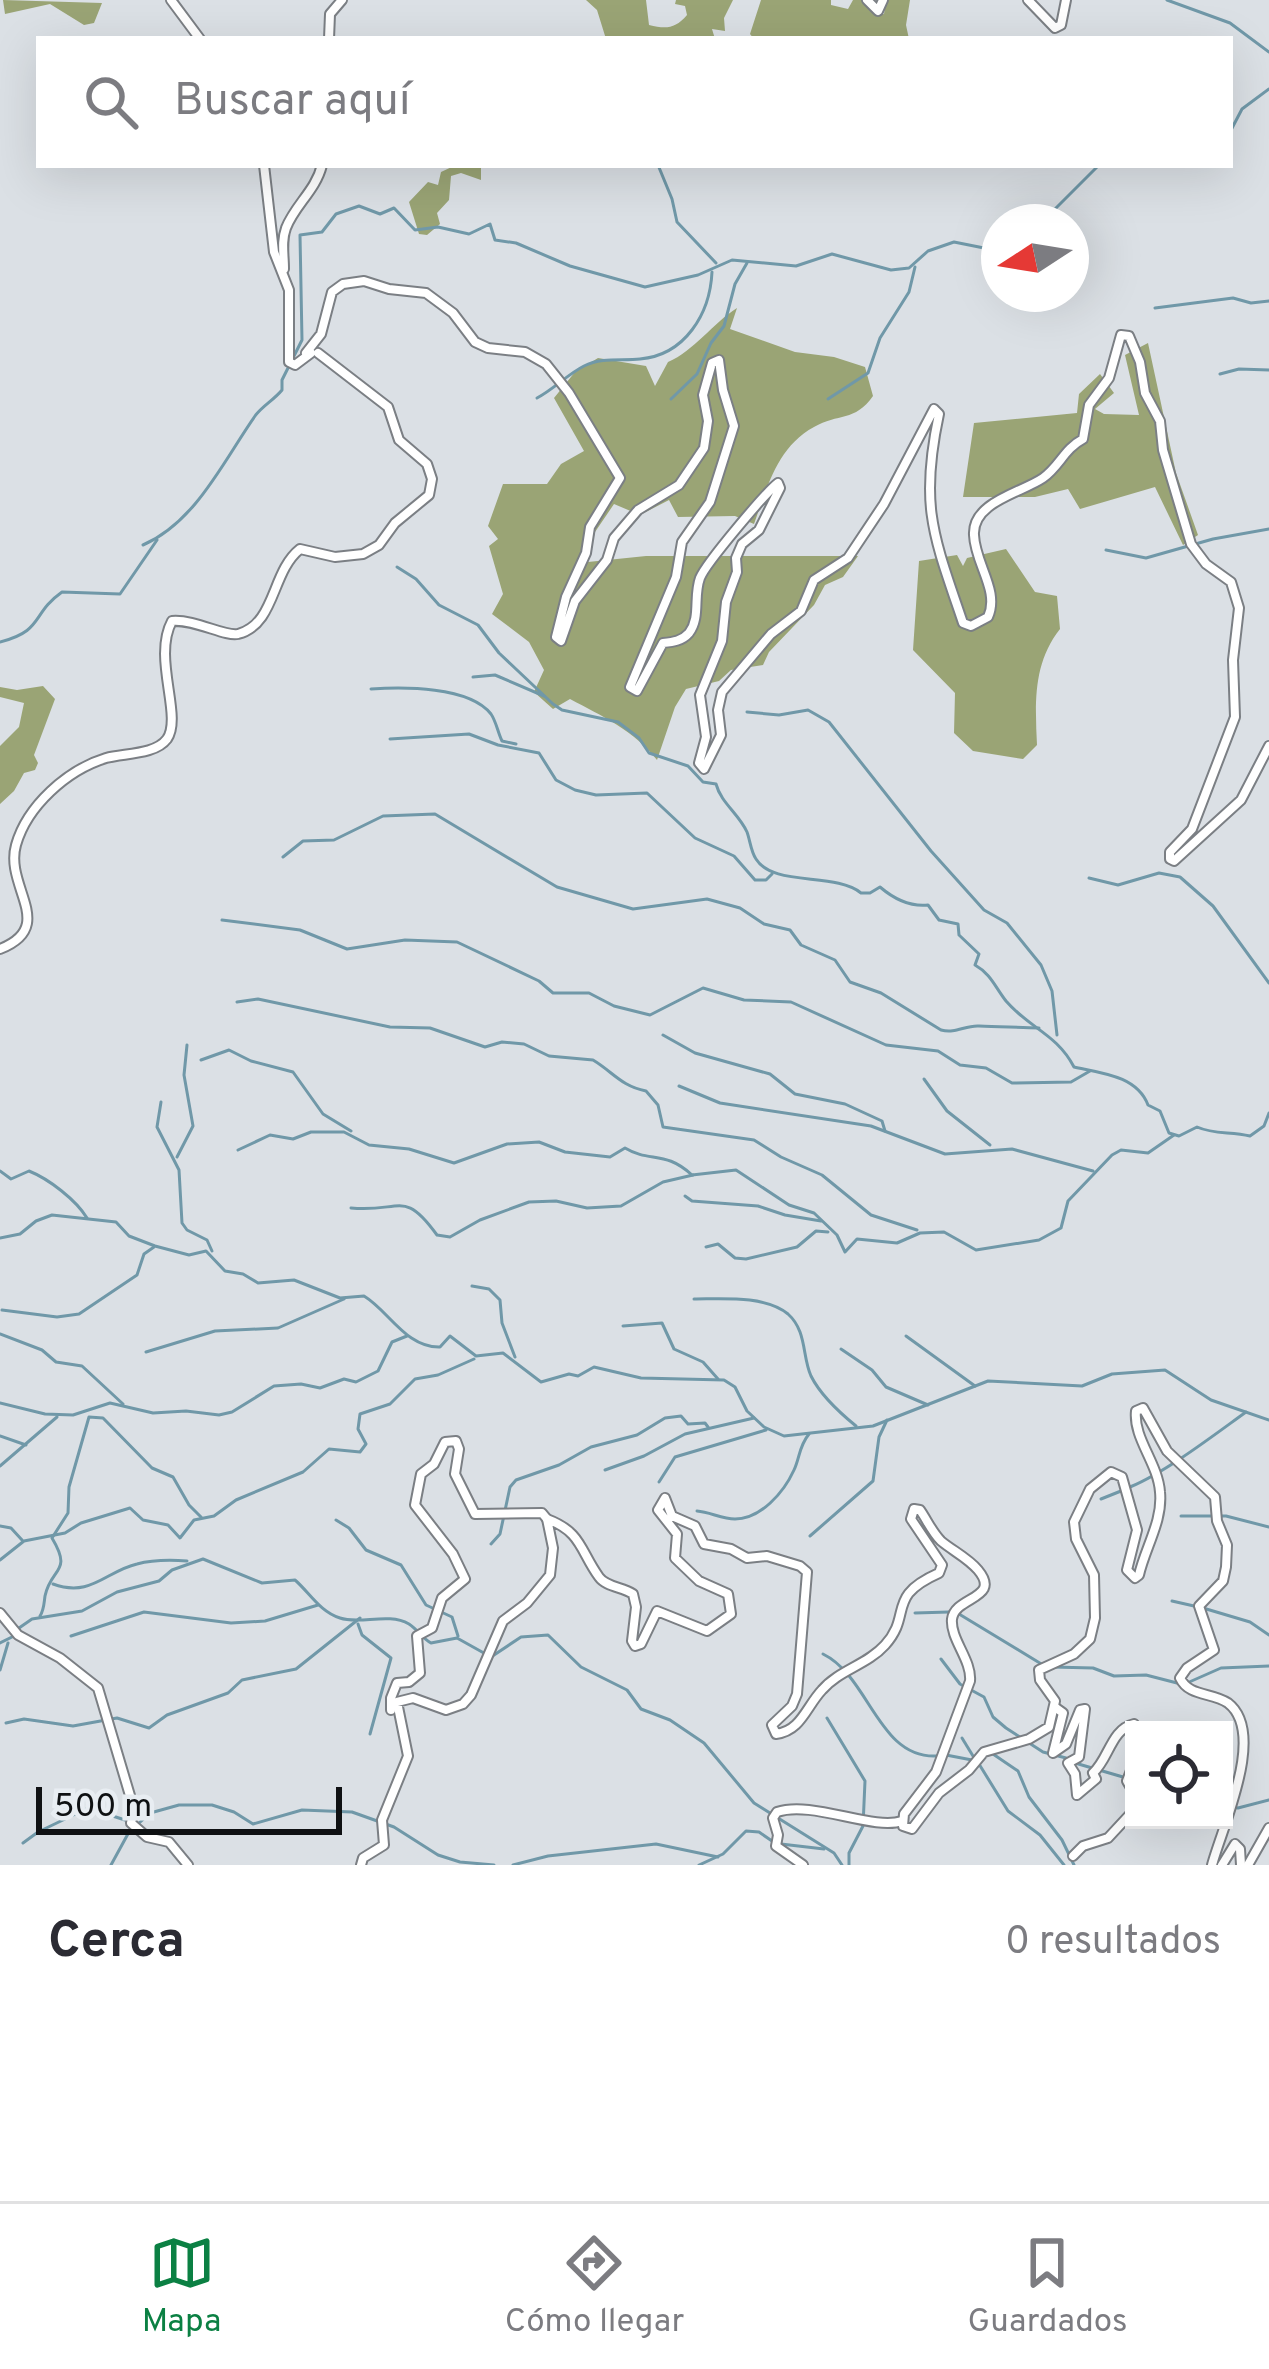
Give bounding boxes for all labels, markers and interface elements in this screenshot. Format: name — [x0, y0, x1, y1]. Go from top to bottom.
search box — [36, 36, 1233, 168]
icon: search — [78, 69, 144, 135]
text: Buscar aquí — [174, 74, 410, 131]
north arrow — [981, 204, 1089, 312]
map controls — [1125, 1721, 1233, 1829]
button: locate — [1125, 1721, 1233, 1829]
scale bar — [36, 1781, 342, 1834]
text: 500 m — [54, 1787, 152, 1829]
text: Cerca — [48, 1911, 185, 1976]
text: 0 resultados — [1005, 1919, 1221, 1968]
tab: Mapa — [142, 2230, 221, 2344]
tab: Cómo llegar — [505, 2230, 684, 2344]
tab: Guardados — [968, 2230, 1127, 2344]

